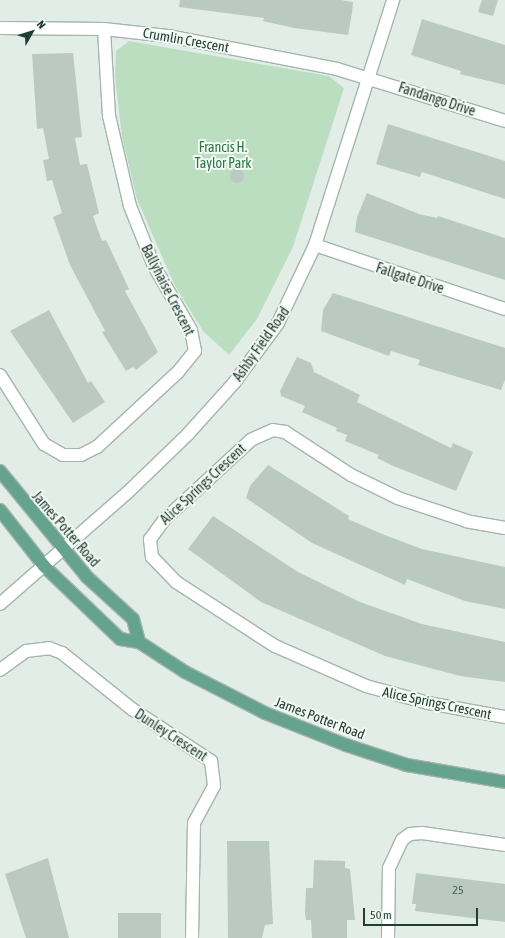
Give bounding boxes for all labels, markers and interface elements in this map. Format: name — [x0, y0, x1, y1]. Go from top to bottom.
north arrow — [12, 12, 52, 52]
text: N — [35, 18, 48, 31]
street label: Crumlin Crescent — [142, 24, 230, 56]
street label: Fandango Drive — [396, 79, 478, 119]
park label: Francis H. Taylor Park — [194, 139, 252, 172]
street label: Ballyhaise Crescent — [138, 242, 198, 338]
street label: Fallgate Drive — [374, 259, 446, 297]
street label: Ashby Field Road — [229, 304, 293, 384]
street label: Alice Springs Crescent — [157, 440, 249, 528]
street label: James Potter Road — [29, 488, 103, 570]
street label: Alice Springs Crescent — [381, 683, 493, 723]
street label: James Potter Road — [273, 693, 367, 743]
street label: Dunley Crescent — [132, 705, 210, 765]
house number: 25 — [452, 884, 464, 898]
scale bar — [365, 900, 480, 926]
text: 50 m — [370, 908, 392, 922]

